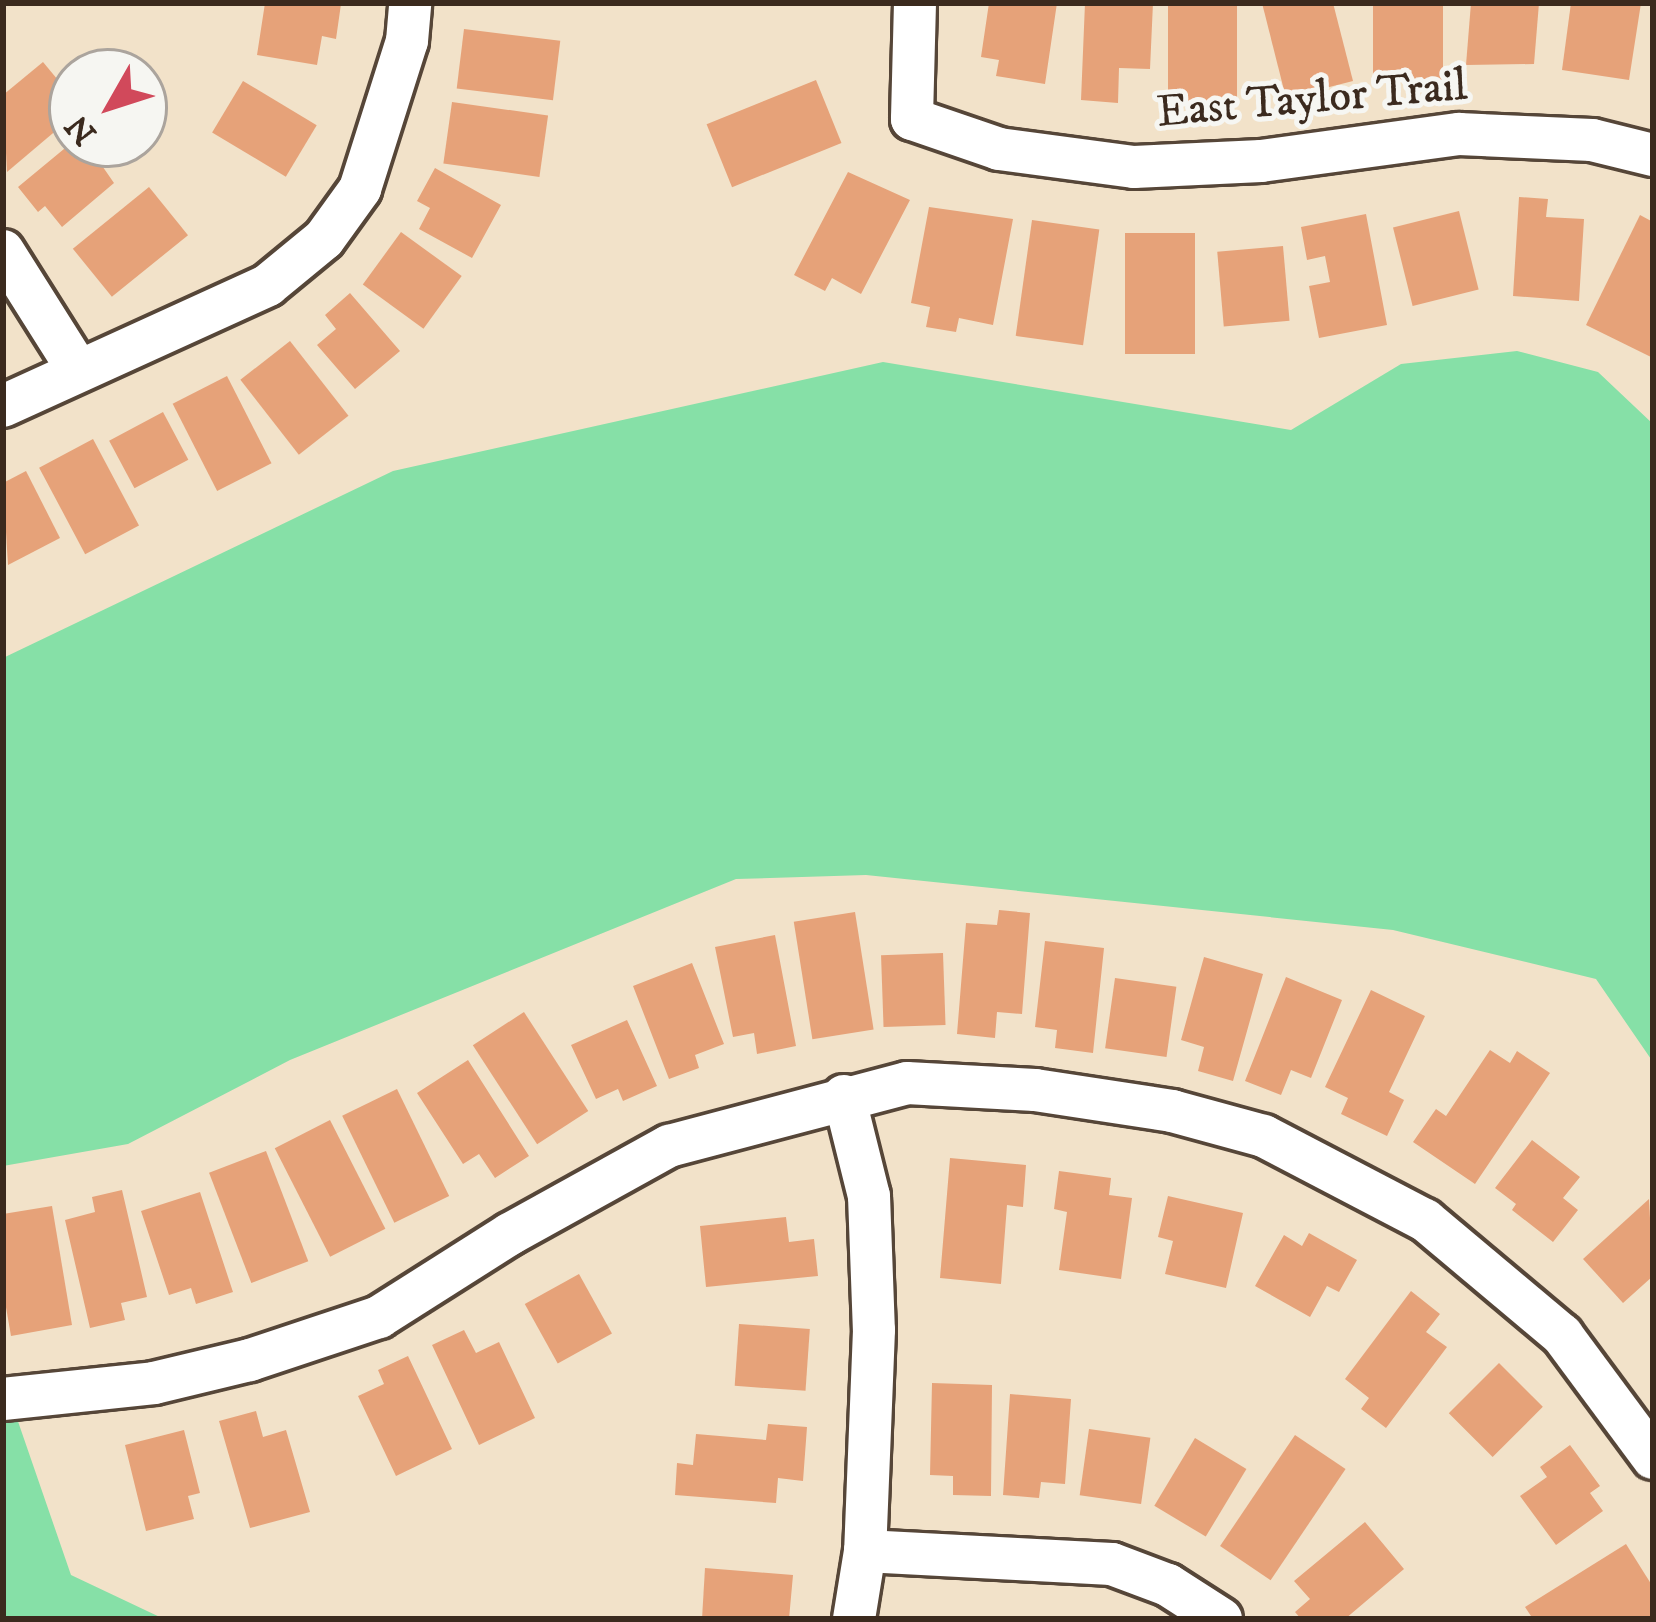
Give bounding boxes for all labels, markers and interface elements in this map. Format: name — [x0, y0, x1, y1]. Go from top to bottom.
north arrow — [48, 48, 168, 168]
street label: East Taylor Trail — [1155, 60, 1469, 140]
text: N — [58, 106, 106, 153]

